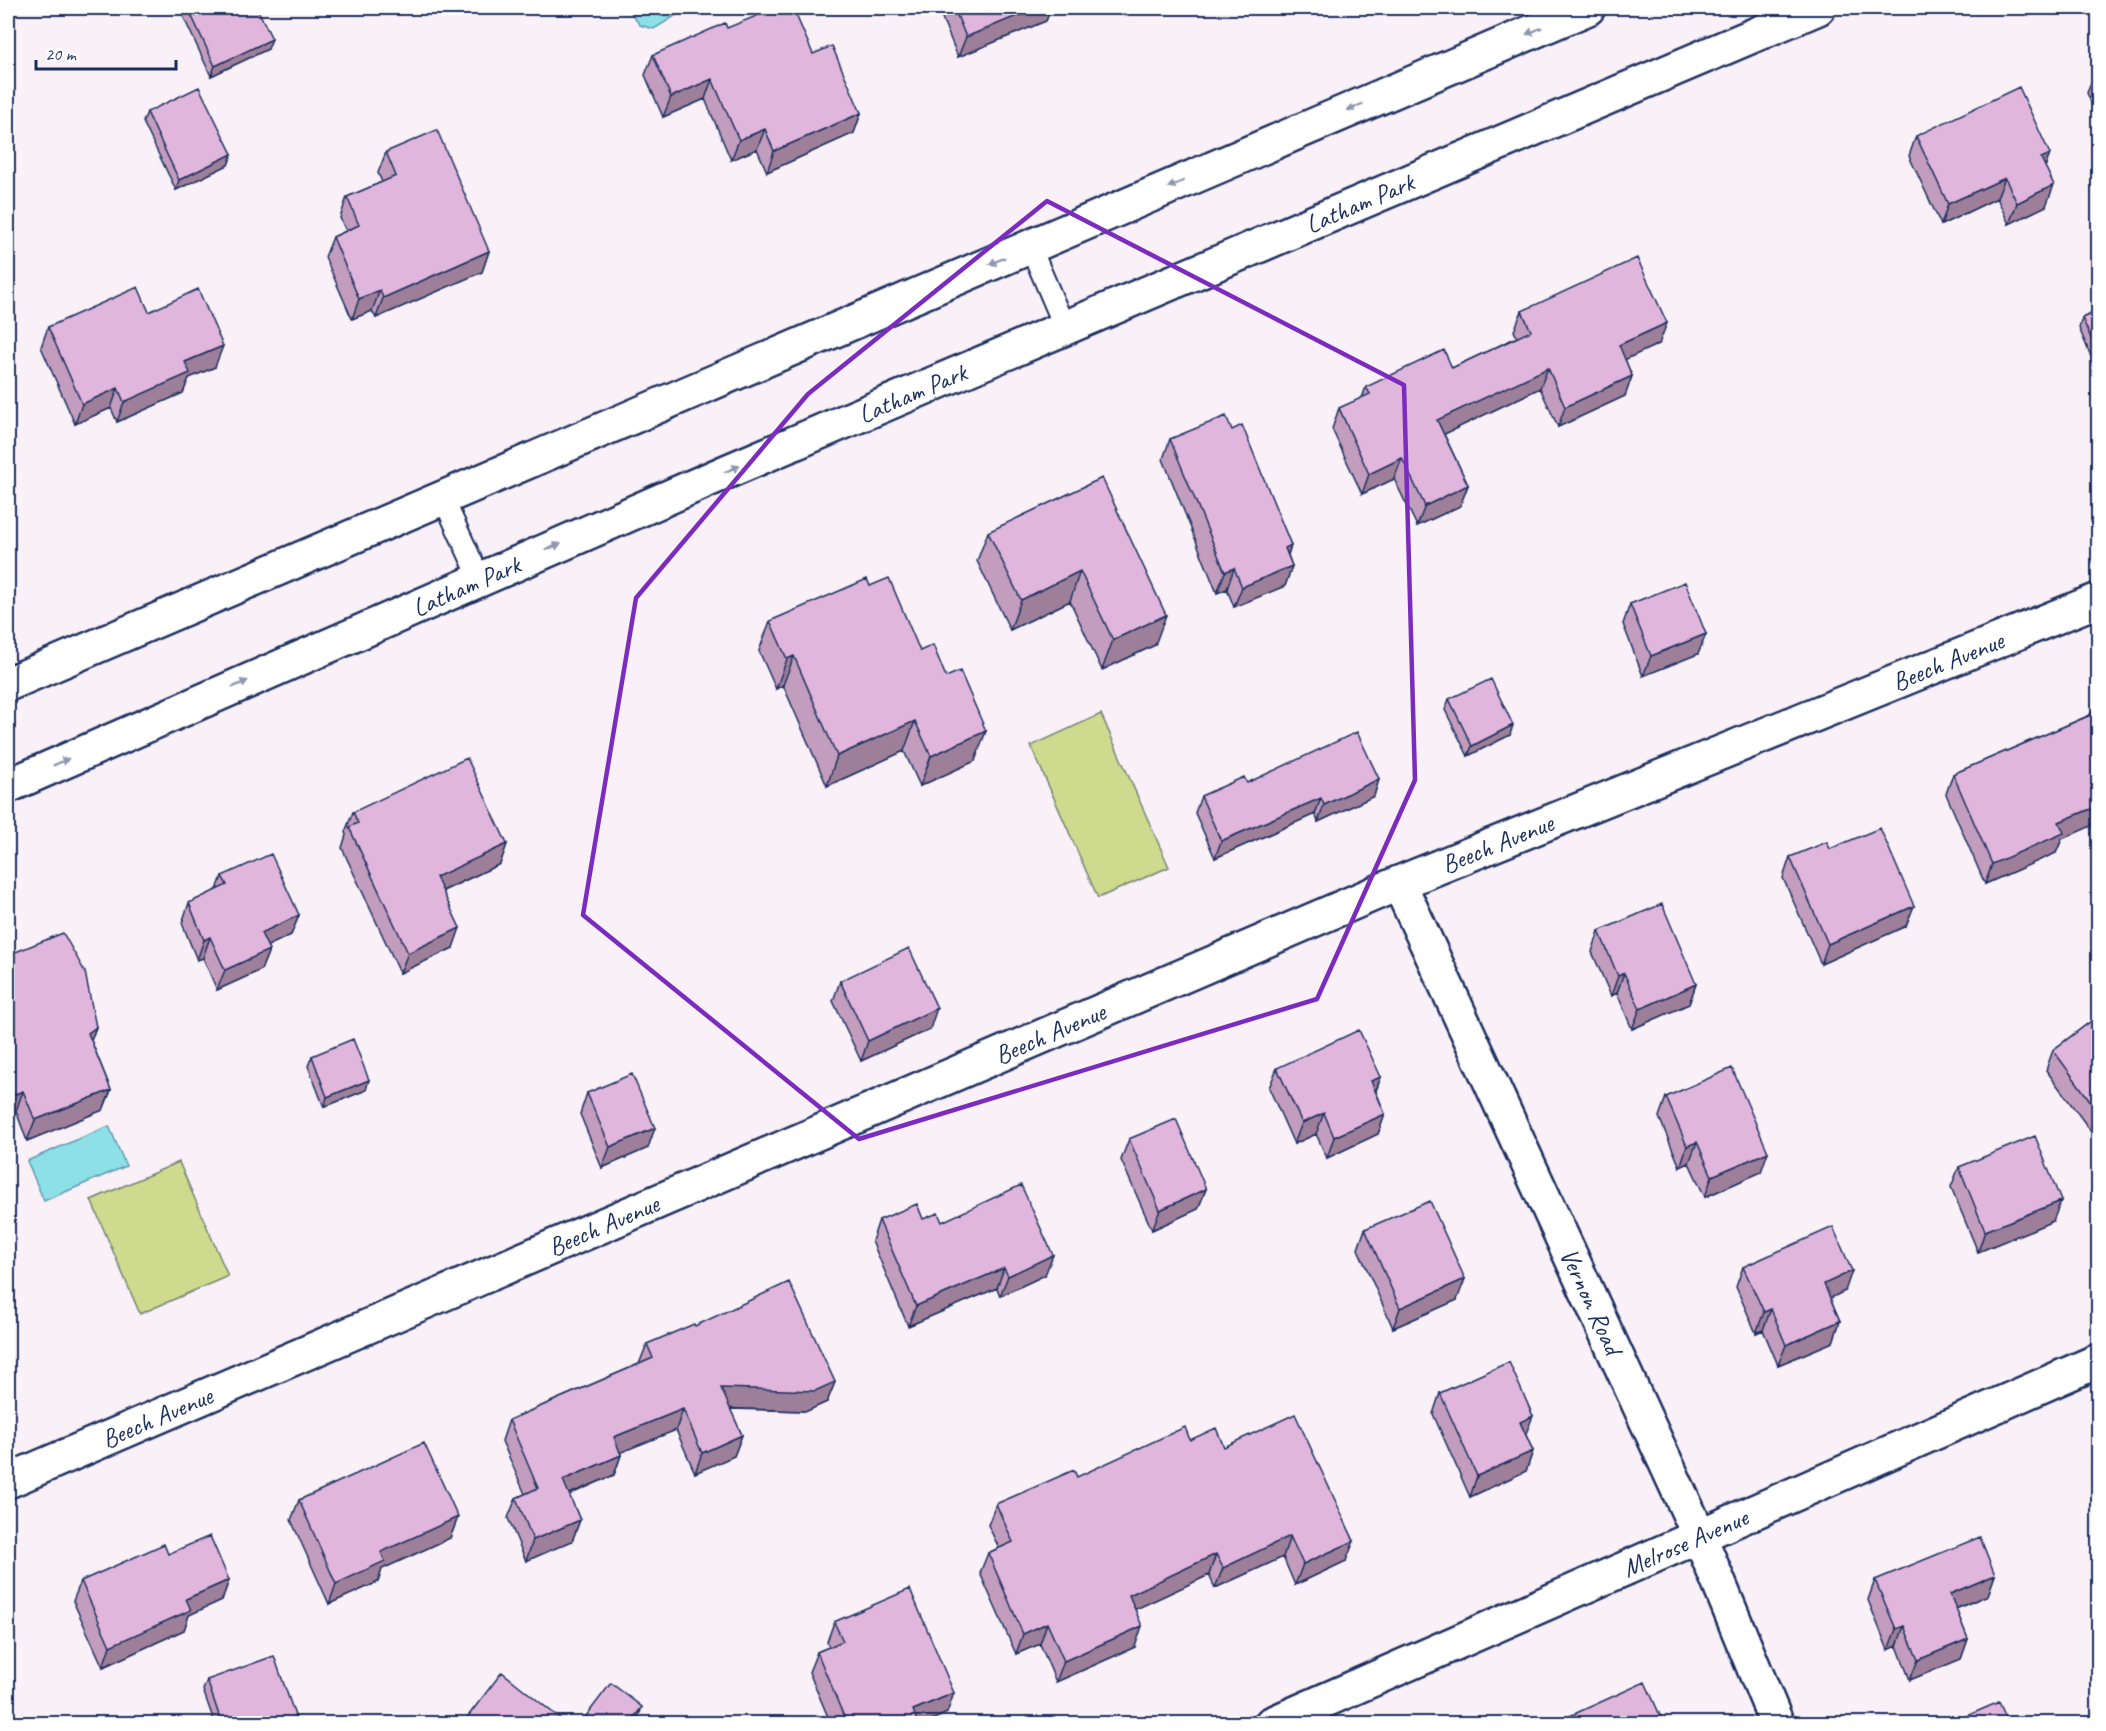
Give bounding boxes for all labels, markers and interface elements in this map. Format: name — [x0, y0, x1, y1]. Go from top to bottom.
one-way arrow — [1526, 26, 1543, 35]
scale bar — [36, 33, 176, 71]
text: 20 m — [45, 43, 78, 65]
one-way arrow — [1346, 103, 1364, 112]
street label: Latham Park — [1300, 165, 1420, 241]
one-way arrow — [1167, 180, 1185, 189]
one-way arrow — [987, 256, 1005, 266]
street label: Latham Park — [853, 355, 973, 431]
one-way arrow — [723, 464, 741, 473]
one-way arrow — [545, 542, 563, 552]
street label: Latham Park — [407, 547, 527, 624]
street label: Beech Avenue — [1887, 623, 2010, 699]
one-way arrow — [231, 679, 249, 689]
one-way arrow — [52, 757, 70, 766]
street label: Beech Avenue — [1437, 806, 1559, 881]
street label: Beech Avenue — [990, 995, 1112, 1072]
street label: Beech Avenue — [543, 1187, 665, 1264]
street label: Vernon Road — [1552, 1243, 1631, 1363]
street label: Beech Avenue — [97, 1379, 219, 1456]
street label: Melrose Avenue — [1617, 1500, 1754, 1585]

